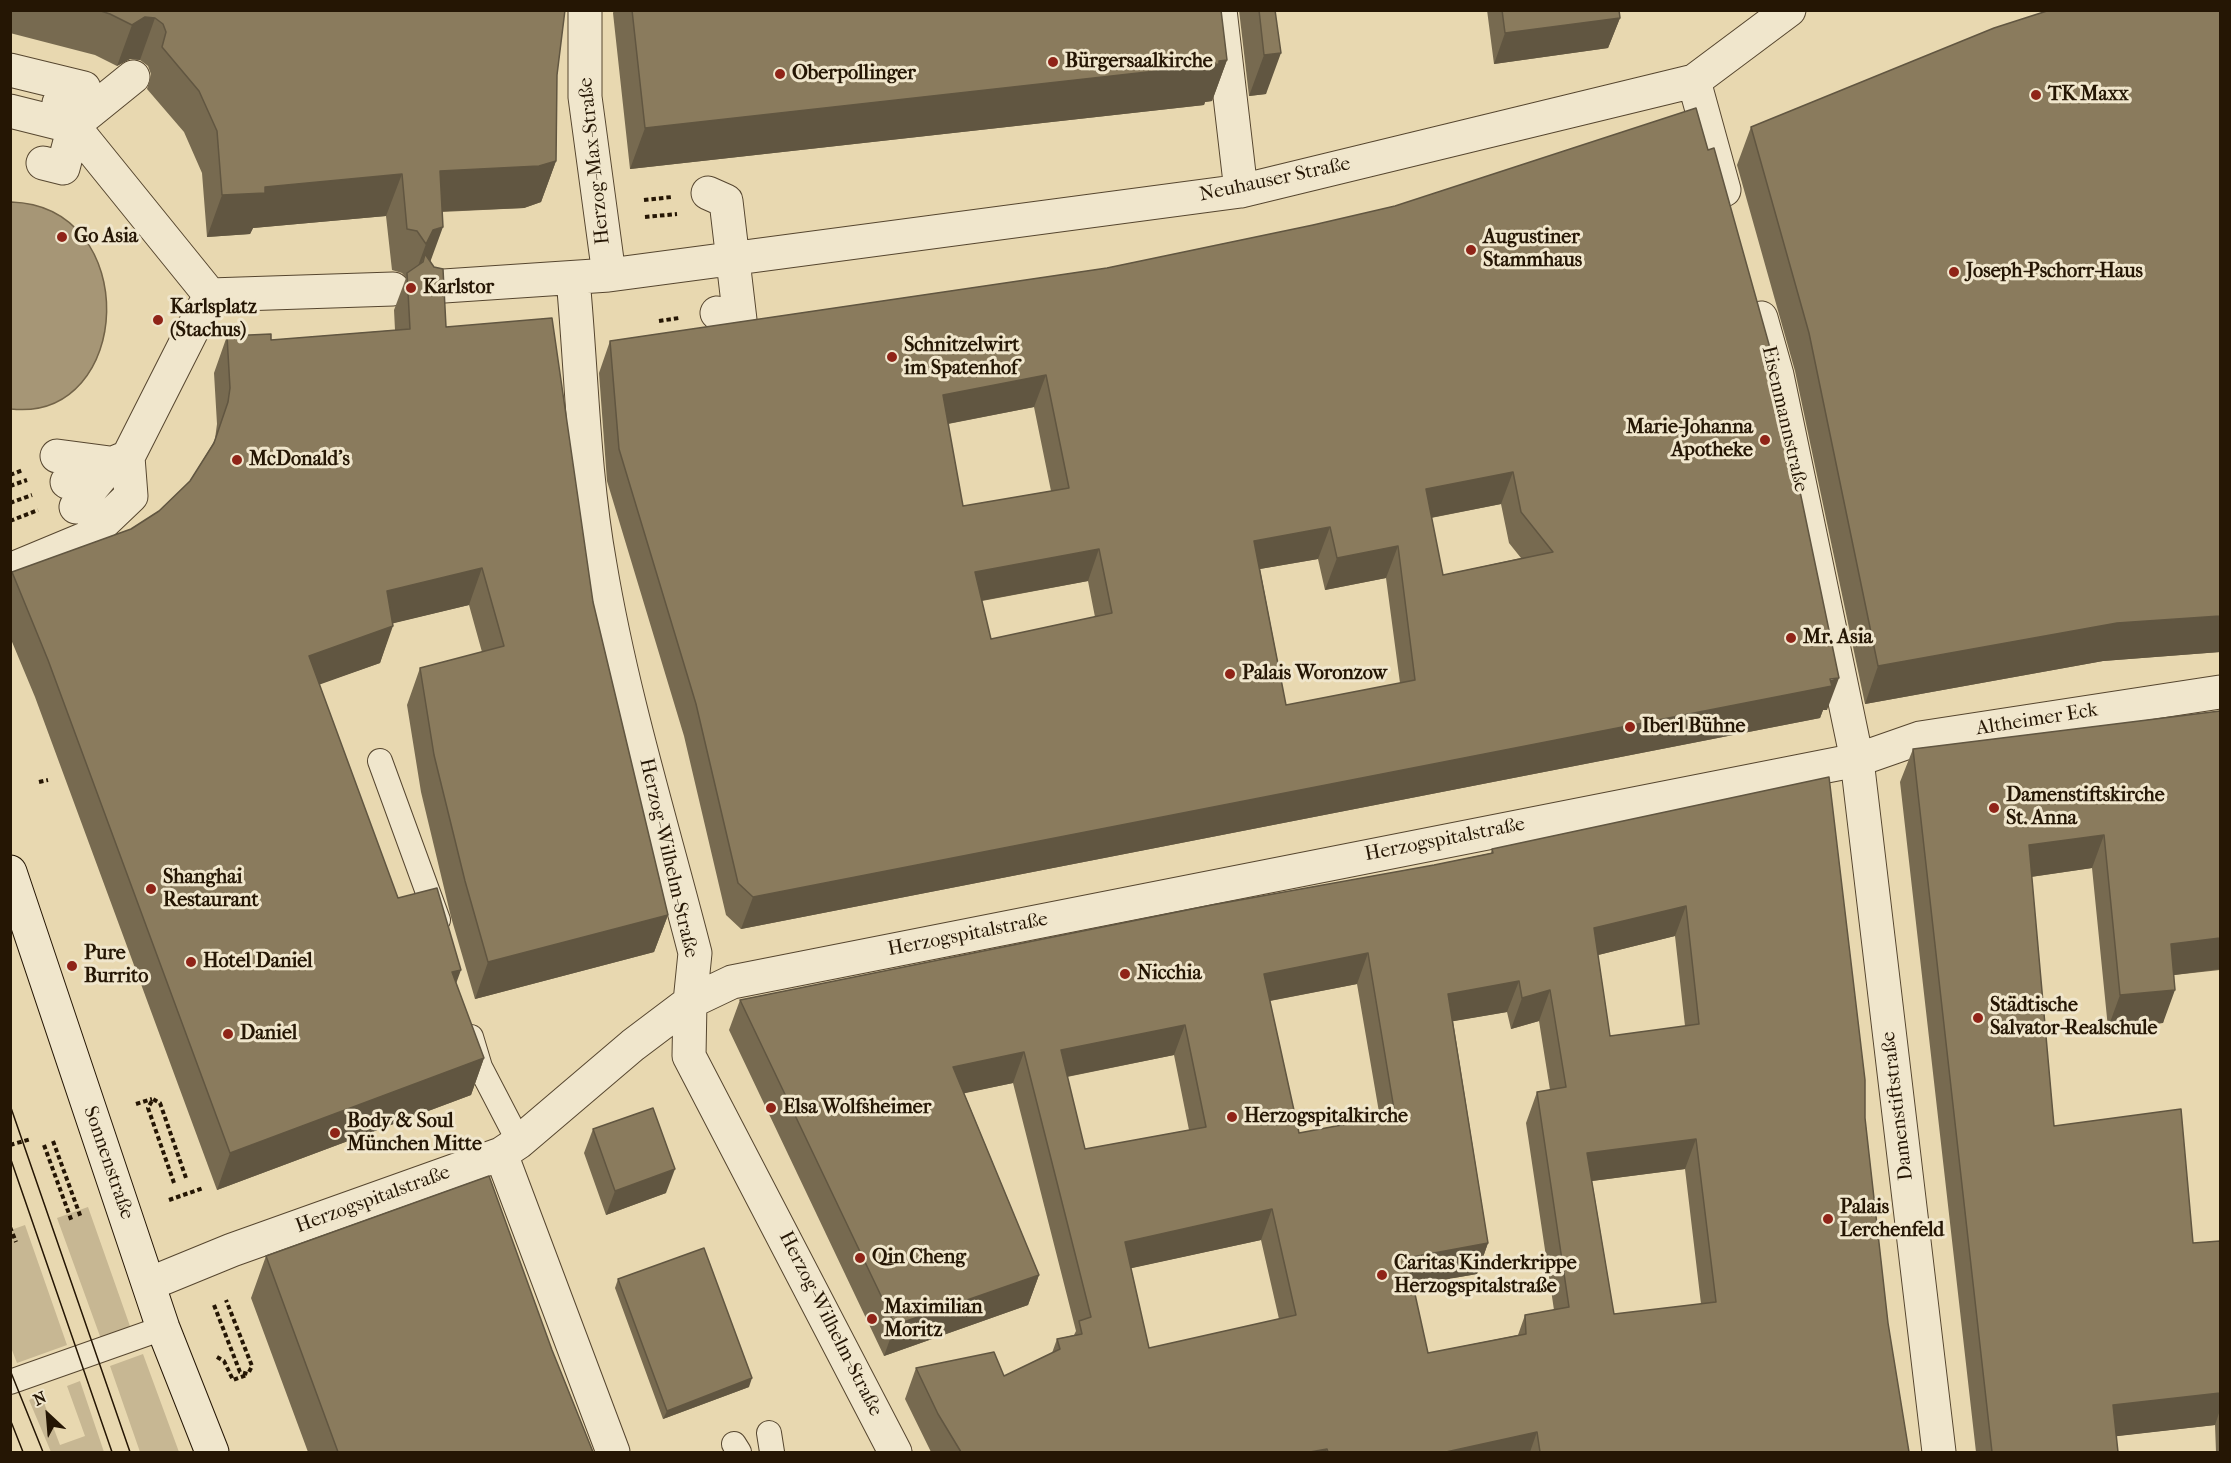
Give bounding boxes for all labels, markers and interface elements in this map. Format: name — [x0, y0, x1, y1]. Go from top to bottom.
place label: Bürgersaalkirche — [1065, 50, 1213, 74]
marker: Bürgersaalkirche — [1046, 55, 1060, 69]
place label: Oberpollinger — [792, 62, 916, 86]
marker: Oberpollinger — [773, 67, 787, 81]
street label: Herzog-Max-Straße — [574, 76, 616, 246]
place label: TK Maxx — [2048, 83, 2129, 107]
marker: TK Maxx — [2029, 88, 2043, 102]
street label: Neuhauser Straße — [1197, 152, 1353, 208]
place label: Go Asia — [74, 225, 138, 249]
place label: Augustiner Stammhaus — [1483, 226, 1582, 273]
marker: Go Asia — [55, 230, 69, 244]
marker: Augustiner Stammhaus — [1464, 243, 1478, 257]
place label: Joseph-Pschorr-Haus — [1966, 260, 2143, 284]
marker: Joseph-Pschorr-Haus — [1947, 265, 1961, 279]
place label: Karlstor — [423, 276, 494, 300]
marker: Karlstor — [404, 281, 418, 295]
place label: Karlsplatz (Stachus) — [170, 296, 257, 343]
marker: Karlsplatz (Stachus) — [151, 313, 165, 327]
place label: Schnitzelwirt im Spatenhof — [904, 334, 1019, 381]
street label: Eisenmannstraße — [1756, 344, 1812, 494]
marker: Schnitzelwirt im Spatenhof — [885, 350, 899, 364]
place label: Marie-Johanna Apotheke — [1626, 416, 1753, 463]
marker: Marie-Johanna Apotheke — [1758, 433, 1772, 447]
place label: McDonald's — [249, 448, 350, 472]
marker: McDonald's — [230, 453, 244, 467]
place label: Mr. Asia — [1803, 626, 1873, 650]
marker: Mr. Asia — [1784, 631, 1798, 645]
place label: Palais Woronzow — [1242, 662, 1387, 686]
marker: Palais Woronzow — [1223, 667, 1237, 681]
street label: Altheimer Eck — [1974, 699, 2100, 741]
place label: Iberl Bühne — [1642, 715, 1745, 739]
marker: Iberl Bühne — [1623, 720, 1637, 734]
street label: Herzog-Wilhelm-Straße — [633, 756, 703, 960]
place label: Damenstiftskirche St. Anna — [2006, 784, 2165, 831]
marker: Damenstiftskirche St. Anna — [1987, 801, 2001, 815]
street label: Herzogspitalstraße — [1363, 813, 1527, 867]
place label: Shanghai Restaurant — [163, 866, 259, 913]
marker: Shanghai Restaurant — [144, 882, 158, 896]
street label: Herzogspitalstraße — [886, 908, 1050, 962]
place label: Pure Burrito — [84, 942, 148, 989]
place label: Hotel Daniel — [203, 950, 313, 974]
marker: Hotel Daniel — [184, 955, 198, 969]
marker: Pure Burrito — [65, 959, 79, 973]
place label: Nicchia — [1137, 962, 1202, 986]
marker: Nicchia — [1118, 967, 1132, 981]
place label: Städtische Salvator-Realschule — [1990, 994, 2157, 1041]
marker: Städtische Salvator-Realschule — [1971, 1011, 1985, 1025]
place label: Daniel — [240, 1022, 297, 1046]
marker: Daniel — [221, 1027, 235, 1041]
street label: Damenstiftstraße — [1877, 1030, 1919, 1182]
place label: Elsa Wolfsheimer — [783, 1096, 931, 1120]
marker: Elsa Wolfsheimer — [764, 1101, 778, 1115]
street label: Sonnenstraße — [77, 1103, 139, 1223]
place label: Herzogspitalkirche — [1244, 1105, 1408, 1129]
place label: Body & Soul München Mitte — [347, 1110, 482, 1157]
marker: Herzogspitalkirche — [1225, 1110, 1239, 1124]
marker: Body & Soul München Mitte — [328, 1126, 342, 1140]
street label: Herzogspitalstraße — [292, 1161, 454, 1239]
place label: Palais Lerchenfeld — [1840, 1196, 1944, 1243]
marker: Palais Lerchenfeld — [1821, 1212, 1835, 1226]
street label: Herzog-Wilhelm-Straße — [773, 1228, 887, 1420]
place label: Qin Cheng — [872, 1246, 966, 1270]
marker: Qin Cheng — [853, 1251, 867, 1265]
place label: Caritas Kinderkrippe Herzogspitalstraße — [1394, 1252, 1577, 1299]
marker: Caritas Kinderkrippe Herzogspitalstraße — [1375, 1268, 1389, 1282]
place label: Maximilian Moritz — [884, 1296, 983, 1343]
marker: Maximilian Moritz — [865, 1312, 879, 1326]
north arrow — [18, 1385, 78, 1445]
text: N — [30, 1387, 50, 1410]

